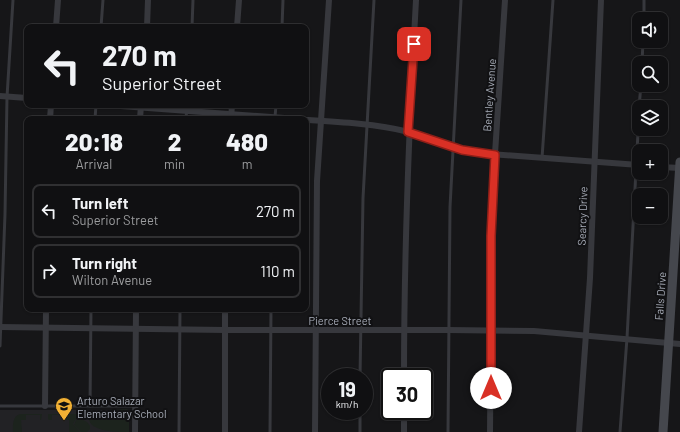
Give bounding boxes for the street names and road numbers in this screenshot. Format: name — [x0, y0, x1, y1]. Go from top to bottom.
street label: Bentley Avenue — [480, 58, 498, 132]
street label: Searcy Drive — [574, 186, 590, 246]
street label: Falls Drive — [652, 271, 668, 321]
street label: Pierce Street — [309, 314, 371, 327]

